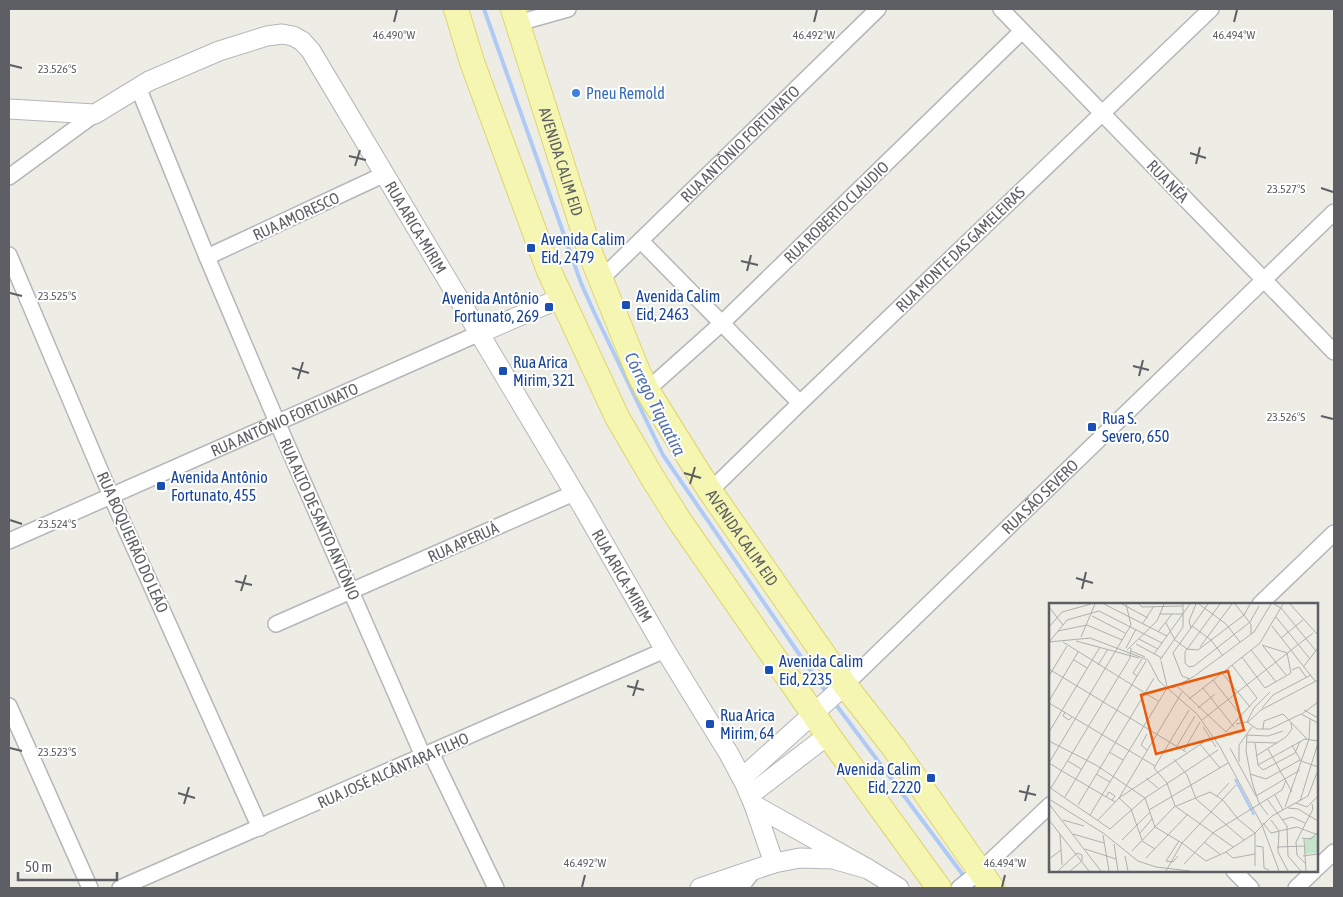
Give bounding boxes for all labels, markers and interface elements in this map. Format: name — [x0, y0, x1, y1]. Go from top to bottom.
text: 46.490°W — [373, 28, 415, 42]
text: 46.492°W — [793, 28, 835, 42]
text: 46.494°W — [1213, 28, 1255, 42]
text: 23.526°S — [38, 62, 76, 76]
street label: RUA ANTÔNIO FORTUNATO — [677, 82, 803, 206]
place label: Pneu Remold — [586, 84, 665, 102]
marker: Pneu Remold — [570, 87, 582, 99]
street label: AVENIDA CALIM EID — [536, 105, 587, 218]
street label: RUA NÉA — [1144, 156, 1192, 206]
street label: RUA ROBERTO CLAUDIO — [780, 157, 892, 267]
street label: RUA ARICA-MIRIM — [382, 178, 450, 277]
text: 23.527°S — [1267, 182, 1305, 196]
street label: RUA MONTE DAS GAMELEIRAS — [892, 183, 1028, 315]
street label: RUA AMORESCO — [250, 188, 342, 244]
place label: Avenida Calim Eid, 2479 — [541, 230, 625, 266]
marker: Avenida Calim Eid, 2479 — [525, 242, 537, 254]
place label: Avenida Calim Eid, 2463 — [636, 287, 720, 323]
text: 23.525°S — [38, 289, 76, 303]
place label: Avenida Antônio Fortunato, 269 — [442, 289, 539, 325]
marker: Avenida Calim Eid, 2463 — [620, 299, 632, 311]
marker: Avenida Antônio Fortunato, 269 — [543, 301, 555, 313]
water label: Córrego Tiquatira — [620, 349, 691, 460]
place label: Rua Arica Mirim, 321 — [513, 353, 575, 389]
marker: Rua Arica Mirim, 321 — [497, 365, 509, 377]
street label: RUA ANTÔNIO FORTUNATO — [208, 379, 361, 460]
place label: Rua S. Severo, 650 — [1102, 409, 1169, 445]
text: 23.526°S — [1267, 410, 1305, 424]
marker: Rua S. Severo, 650 — [1086, 421, 1098, 433]
street label: RUA ALTO DE SANTO ANTÔNIO — [276, 436, 364, 602]
street label: RUA SÃO SEVERO — [998, 456, 1082, 538]
place label: Avenida Antônio Fortunato, 455 — [171, 468, 268, 504]
street label: RUA BOQUEIRÃO DO LEÃO — [94, 469, 172, 615]
marker: Avenida Antônio Fortunato, 455 — [155, 480, 167, 492]
street label: AVENIDA CALIM EID — [703, 486, 782, 589]
text: 23.524°S — [38, 517, 76, 531]
street label: RUA APERUÁ — [425, 518, 501, 566]
street label: RUA ARICA-MIRIM — [589, 526, 656, 625]
inset map — [1049, 603, 1318, 872]
place label: Avenida Calim Eid, 2235 — [779, 652, 863, 688]
marker: Avenida Calim Eid, 2235 — [763, 664, 775, 676]
place label: Rua Arica Mirim, 64 — [720, 706, 775, 742]
marker: Rua Arica Mirim, 64 — [704, 718, 716, 730]
street label: RUA JOSÉ ALCÂNTARA FILHO — [315, 729, 471, 811]
text: 23.523°S — [38, 745, 76, 759]
place label: Avenida Calim Eid, 2220 — [837, 760, 921, 796]
marker: Avenida Calim Eid, 2220 — [925, 772, 937, 784]
scale bar — [18, 850, 116, 882]
text: 46.492°W — [564, 856, 606, 870]
text: 46.494°W — [984, 856, 1026, 870]
text: 50 m — [25, 858, 52, 875]

